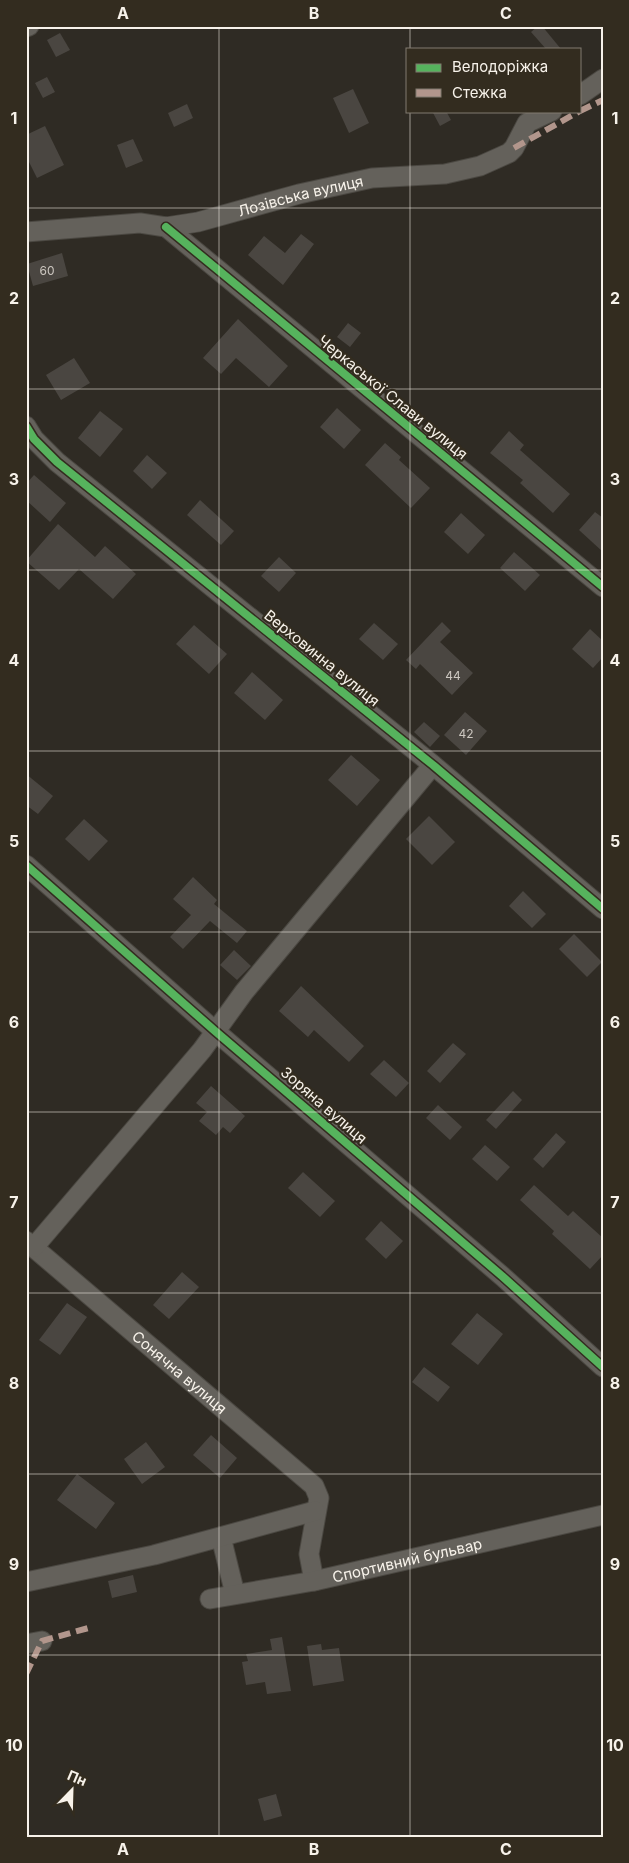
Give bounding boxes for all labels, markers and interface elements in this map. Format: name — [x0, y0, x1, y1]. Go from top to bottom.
text: A — [117, 3, 129, 23]
text: B — [309, 3, 319, 23]
text: C — [500, 3, 512, 23]
legend — [406, 48, 582, 112]
text: Велодоріжка — [452, 57, 548, 76]
text: Стежка — [452, 83, 507, 102]
text: 1 — [11, 108, 17, 128]
text: 1 — [612, 108, 618, 128]
street label: Лозівська вулиця — [236, 171, 365, 220]
house number: 60 — [39, 263, 55, 278]
text: 2 — [9, 288, 19, 308]
text: 2 — [610, 288, 620, 308]
street label: Черкаської Слави вулиця — [314, 331, 472, 463]
text: 3 — [9, 469, 19, 489]
text: 3 — [610, 469, 620, 489]
street label: Верховинна вулиця — [260, 606, 384, 710]
text: 4 — [9, 650, 20, 670]
text: 4 — [610, 650, 621, 670]
house number: 44 — [445, 668, 461, 683]
house number: 42 — [458, 726, 474, 741]
text: 5 — [9, 831, 19, 851]
text: 5 — [610, 831, 620, 851]
text: 6 — [9, 1012, 19, 1032]
text: 6 — [610, 1012, 620, 1032]
street label: Зоряна вулиця — [277, 1062, 371, 1148]
text: 7 — [9, 1192, 19, 1212]
text: 7 — [610, 1192, 620, 1212]
street label: Сонячна вулиця — [129, 1326, 231, 1417]
text: 8 — [9, 1373, 19, 1393]
text: 8 — [610, 1373, 620, 1393]
street label: Спортивний бульвар — [330, 1533, 484, 1586]
text: 9 — [9, 1554, 19, 1574]
text: 9 — [610, 1554, 620, 1574]
text: 10 — [5, 1735, 23, 1755]
text: 10 — [606, 1735, 624, 1755]
north arrow — [48, 1766, 98, 1816]
text: Пн — [65, 1766, 89, 1789]
text: A — [117, 1839, 129, 1859]
text: B — [309, 1839, 319, 1859]
text: C — [500, 1839, 512, 1859]

